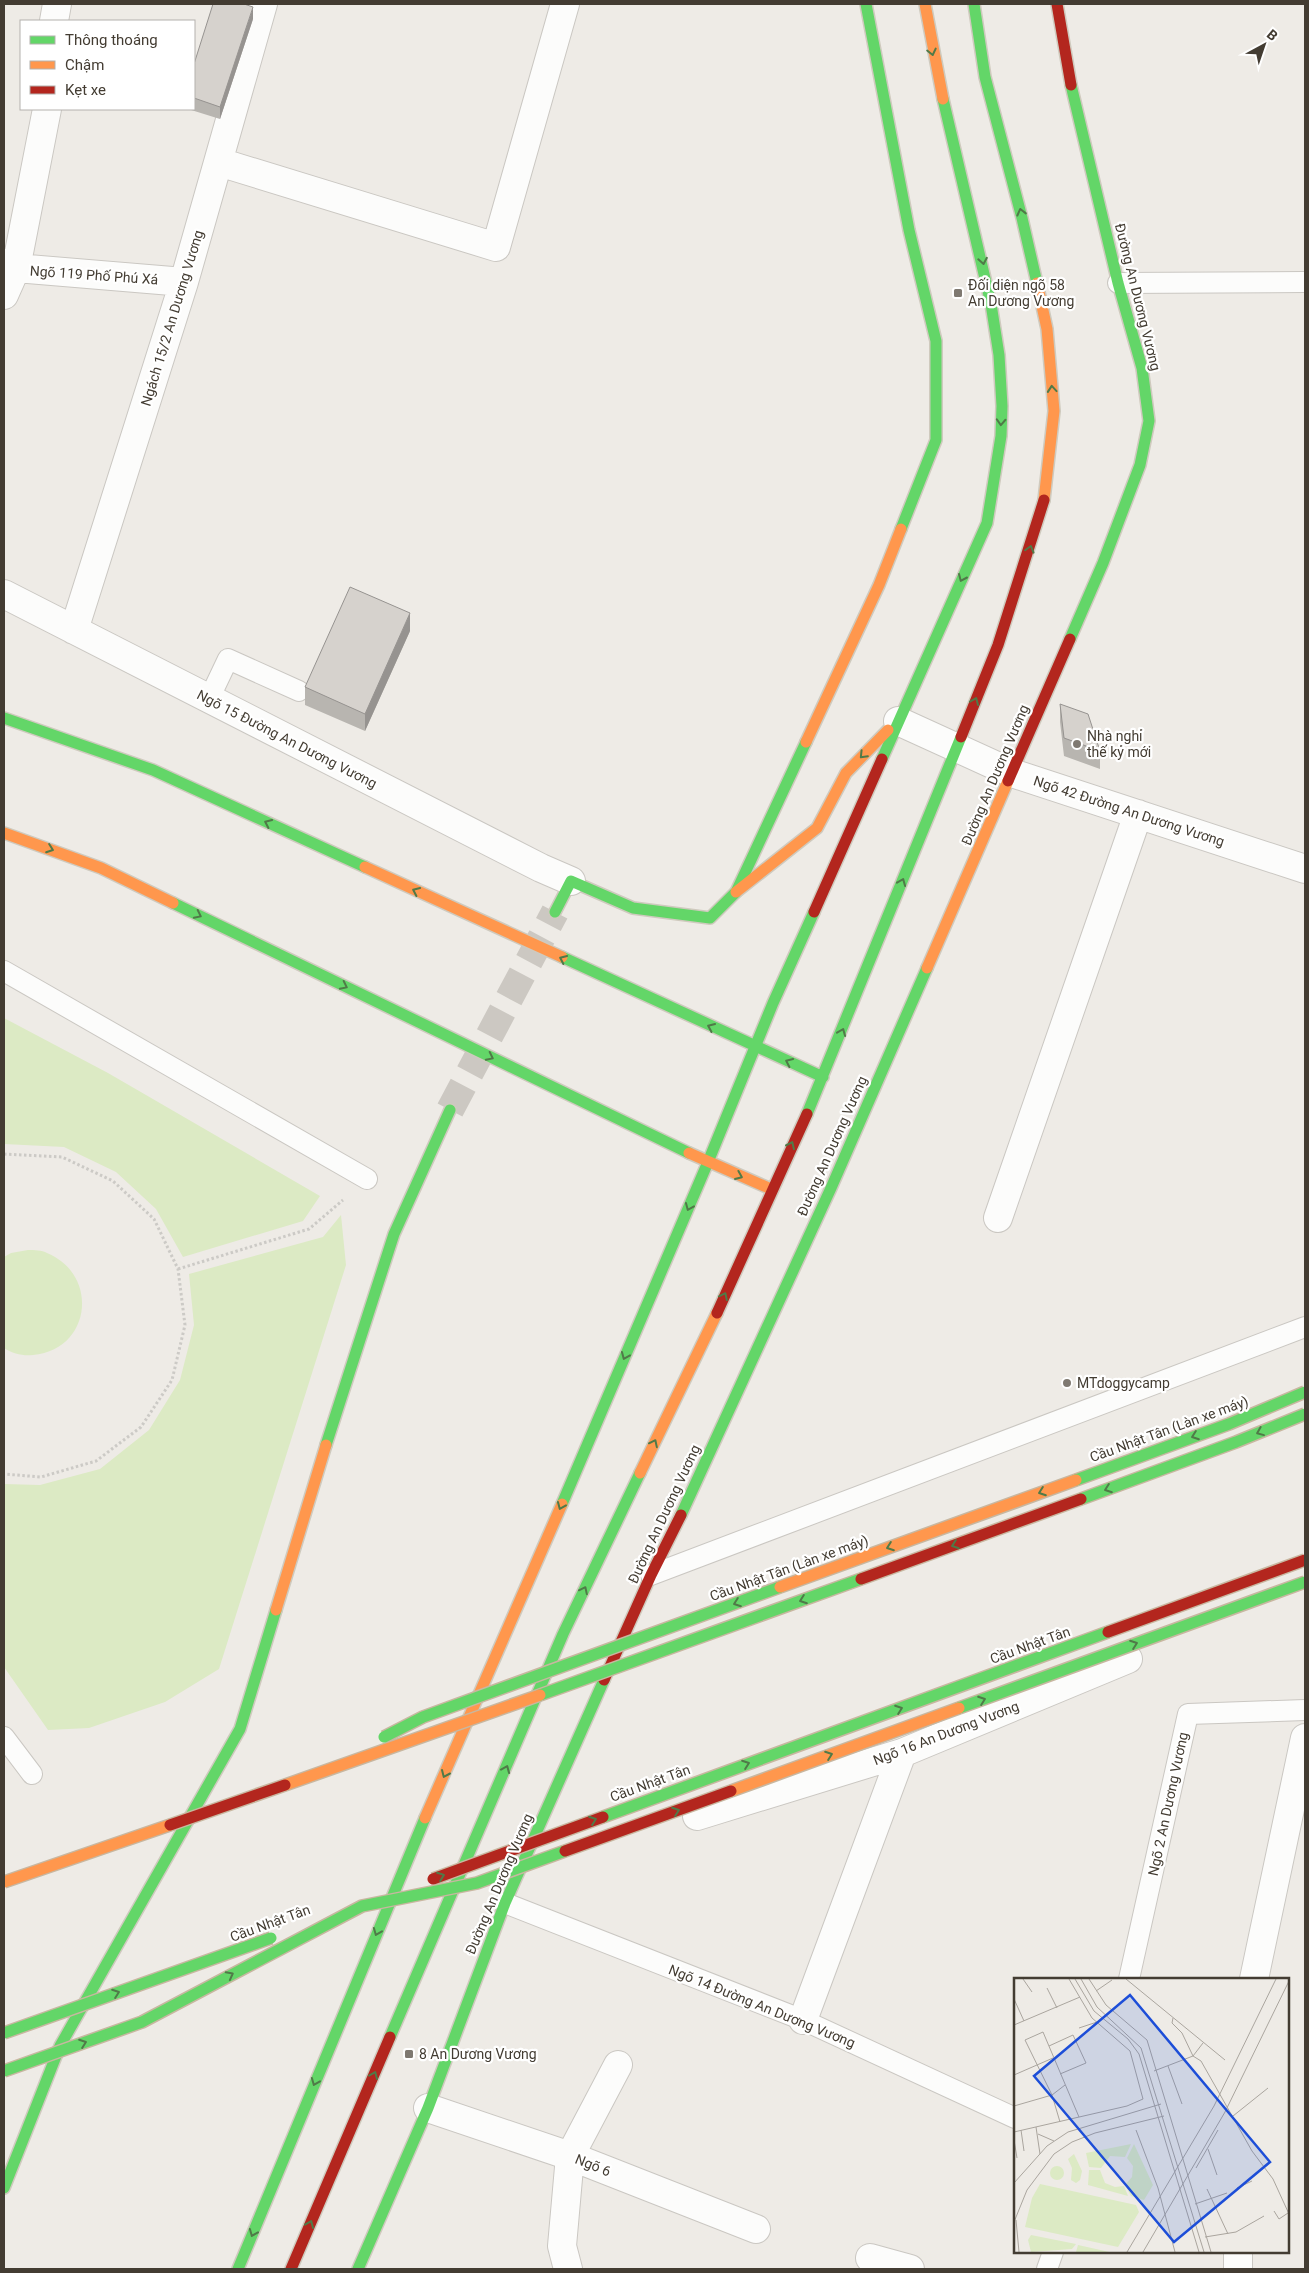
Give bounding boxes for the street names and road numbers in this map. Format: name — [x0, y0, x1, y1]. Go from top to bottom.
street label: Đường An Dương Vương — [1112, 222, 1164, 372]
street label: Ngách 15/2 An Dương Vương — [138, 228, 206, 408]
street label: Ngõ 119 Phố Phú Xá — [29, 263, 159, 287]
street label: Ngõ 15 Đường An Dương Vương — [194, 686, 380, 792]
street label: Đường An Dương Vương — [958, 702, 1032, 848]
street label: Ngõ 42 Đường An Dương Vương — [1031, 773, 1227, 849]
street label: Đường An Dương Vương — [794, 1074, 870, 1218]
street label: Cầu Nhật Tân (Làn xe máy) — [1088, 1393, 1251, 1466]
street label: Đường An Dương Vương — [625, 1442, 703, 1586]
street label: Cầu Nhật Tân (Làn xe máy) — [708, 1532, 871, 1605]
street label: Cầu Nhật Tân — [988, 1623, 1072, 1667]
street label: Ngõ 16 An Dương Vương — [871, 1698, 1021, 1768]
street label: Ngõ 2 An Dương Vương — [1145, 1730, 1191, 1878]
street label: Cầu Nhật Tân — [608, 1761, 692, 1805]
street label: Đường An Dương Vương — [462, 1811, 536, 1957]
street label: Cầu Nhật Tân — [228, 1901, 312, 1945]
street label: Ngõ 14 Đường An Dương Vương — [666, 1961, 858, 2051]
street label: Ngõ 6 — [573, 2151, 613, 2179]

